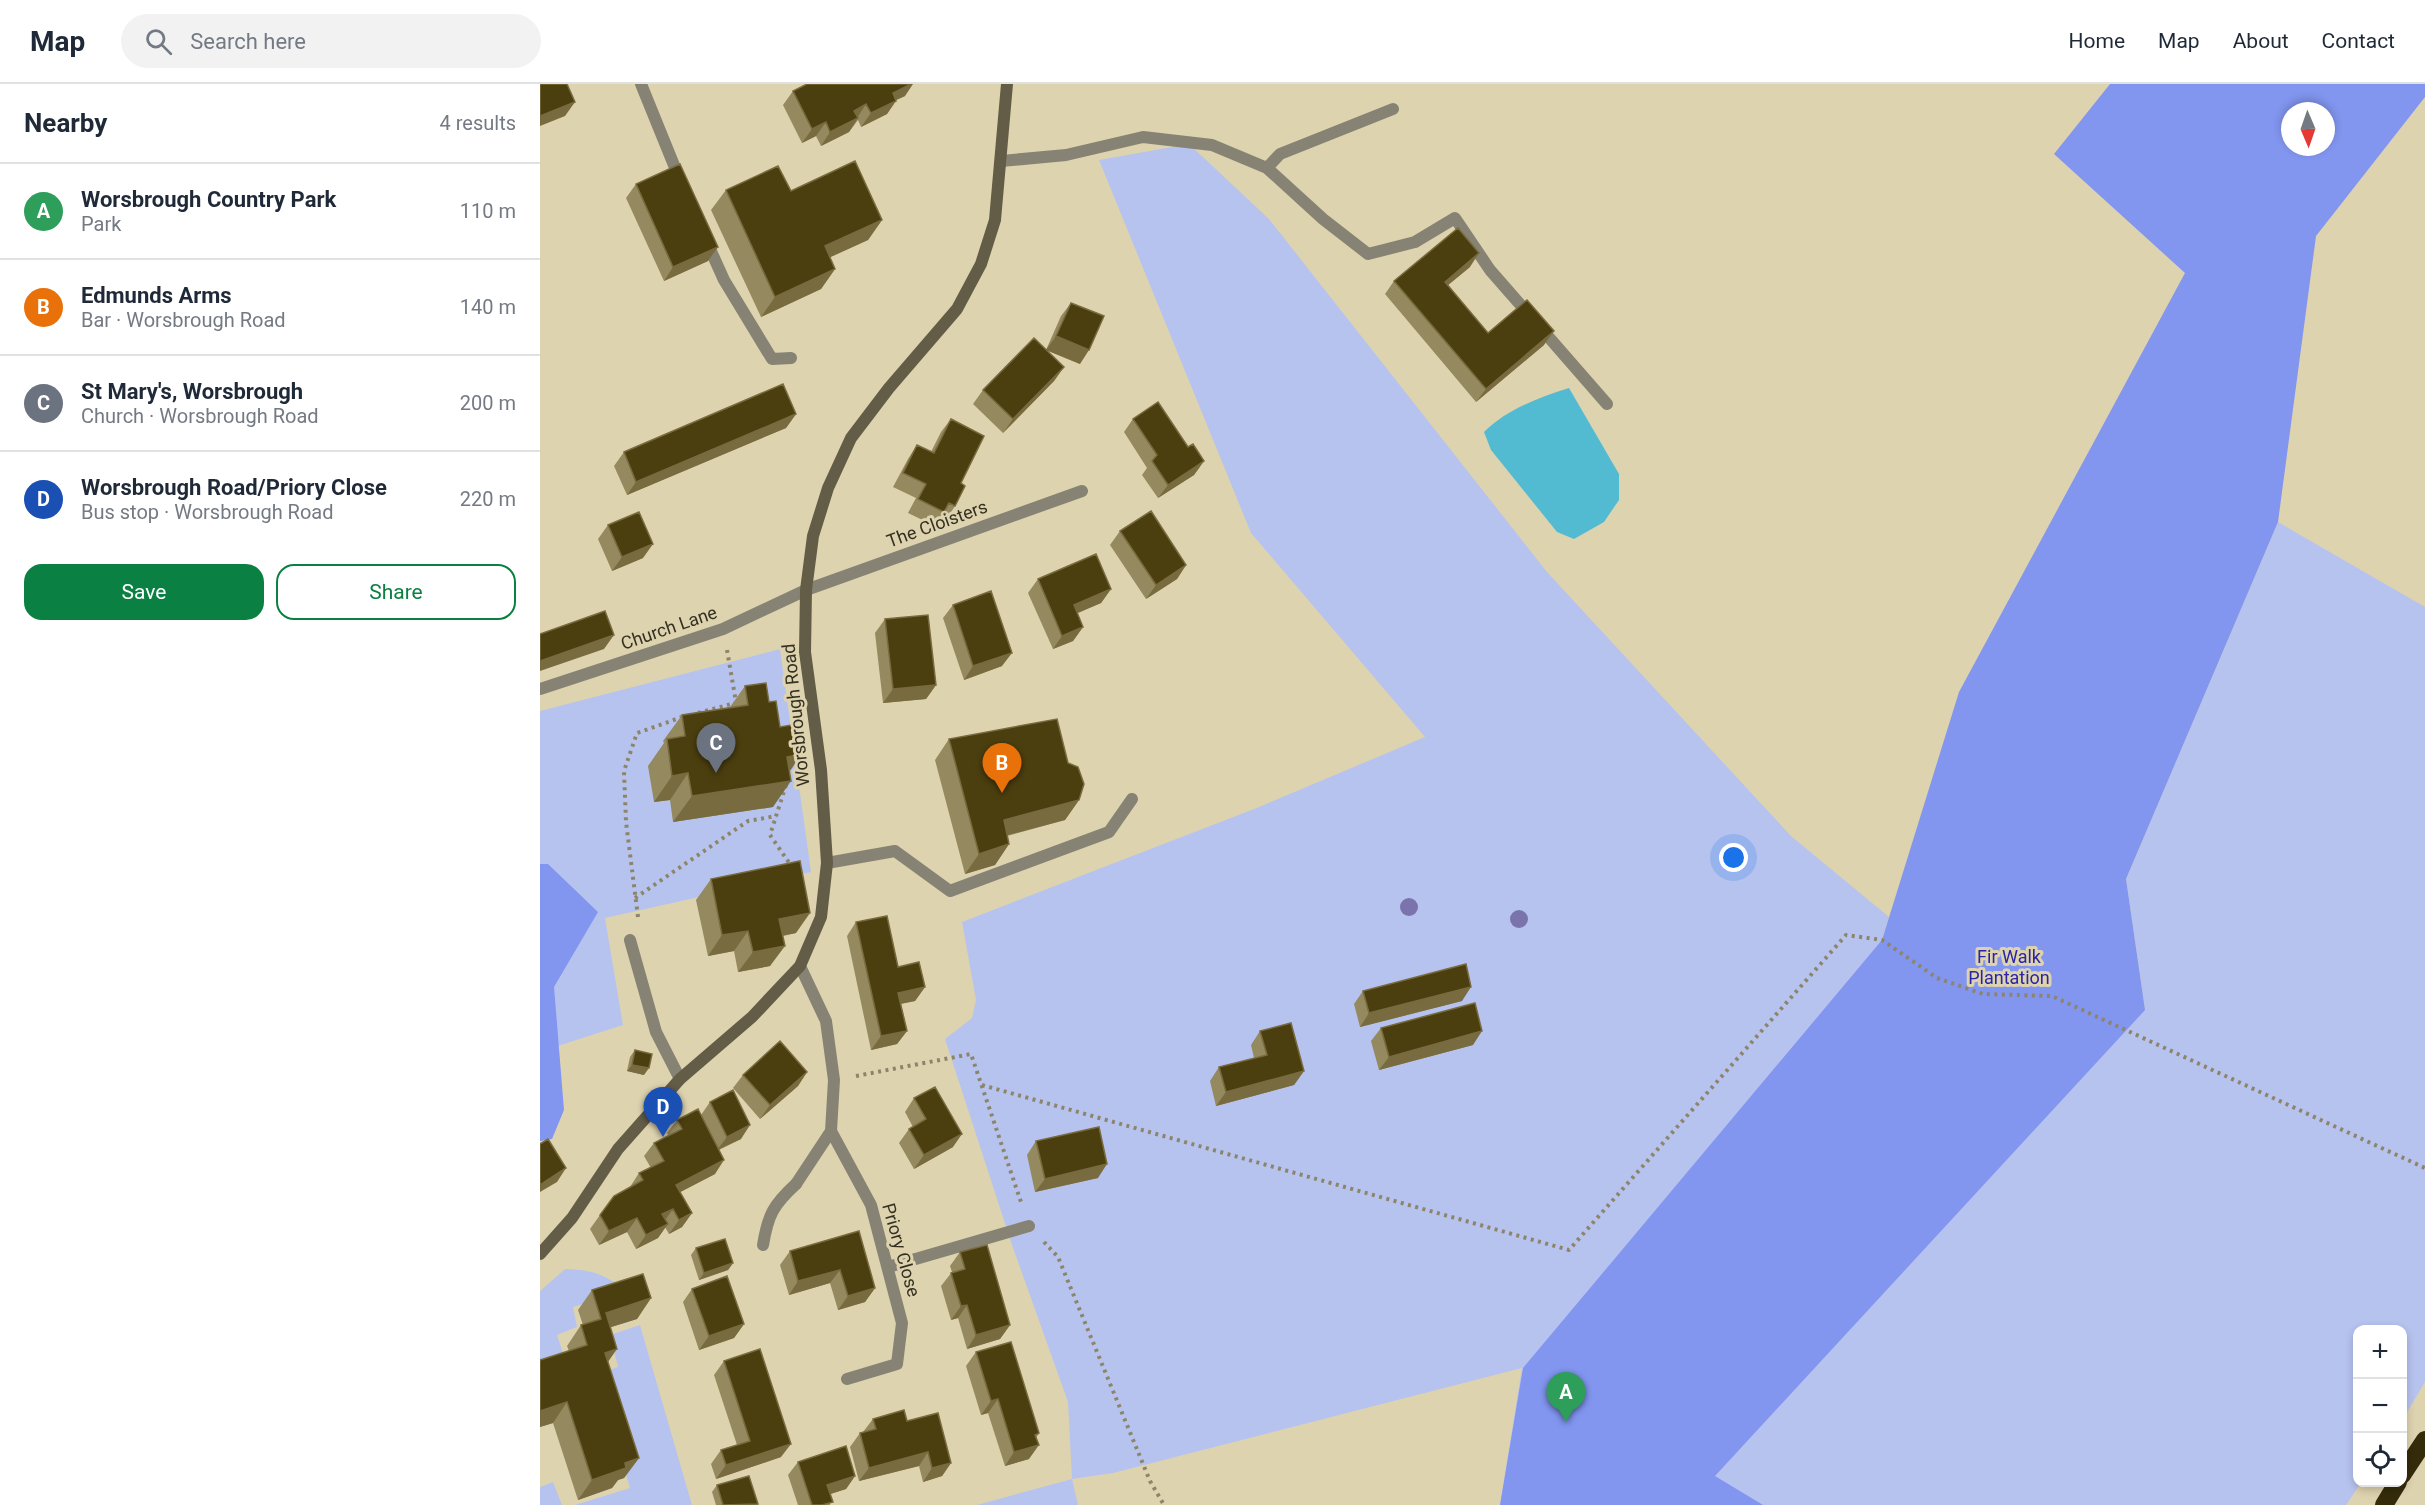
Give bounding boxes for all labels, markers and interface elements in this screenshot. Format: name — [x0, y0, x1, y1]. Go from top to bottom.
search box — [121, 14, 541, 68]
text: Map — [30, 25, 85, 58]
icon: search — [142, 25, 175, 58]
text: Search here — [190, 29, 306, 54]
text: Home — [2069, 29, 2125, 53]
text: Map — [2158, 29, 2200, 53]
text: About — [2233, 29, 2289, 53]
text: Contact — [2322, 29, 2395, 53]
north arrow — [2281, 102, 2335, 156]
text: Nearby — [24, 108, 107, 138]
text: 4 results — [440, 111, 516, 135]
text: Worsbrough Country Park — [81, 187, 336, 212]
text: A — [37, 199, 50, 223]
text: 110 m — [460, 199, 516, 223]
text: Park — [81, 212, 121, 236]
text: Edmunds Arms — [81, 283, 232, 308]
text: B — [37, 295, 50, 319]
text: 140 m — [460, 295, 516, 319]
text: Bar · Worsbrough Road — [81, 308, 286, 332]
text: St Mary's, Worsbrough — [81, 379, 303, 404]
text: C — [37, 391, 50, 415]
text: 200 m — [460, 391, 516, 415]
text: Church · Worsbrough Road — [81, 404, 319, 428]
text: Worsbrough Road/Priory Close — [81, 475, 387, 500]
text: D — [37, 487, 50, 511]
text: 220 m — [460, 487, 516, 511]
street label: The Cloisters — [884, 496, 990, 551]
text: Bus stop · Worsbrough Road — [81, 500, 334, 524]
button: Save — [24, 564, 264, 620]
button: Share — [276, 564, 516, 620]
street label: Church Lane — [618, 601, 720, 654]
street label: Worsbrough Road — [778, 643, 813, 787]
pin: C — [696, 724, 735, 773]
pin: B — [982, 744, 1022, 793]
your location — [1719, 843, 1748, 872]
park label: Fir Walk Plantation — [1968, 946, 2050, 988]
pin: D — [644, 1088, 682, 1137]
street label: Priory Close — [878, 1201, 925, 1299]
map controls — [2353, 1325, 2407, 1487]
button: + — [2353, 1325, 2407, 1379]
pin: A — [1546, 1372, 1586, 1422]
button: − — [2353, 1379, 2407, 1433]
button: locate — [2353, 1433, 2407, 1487]

